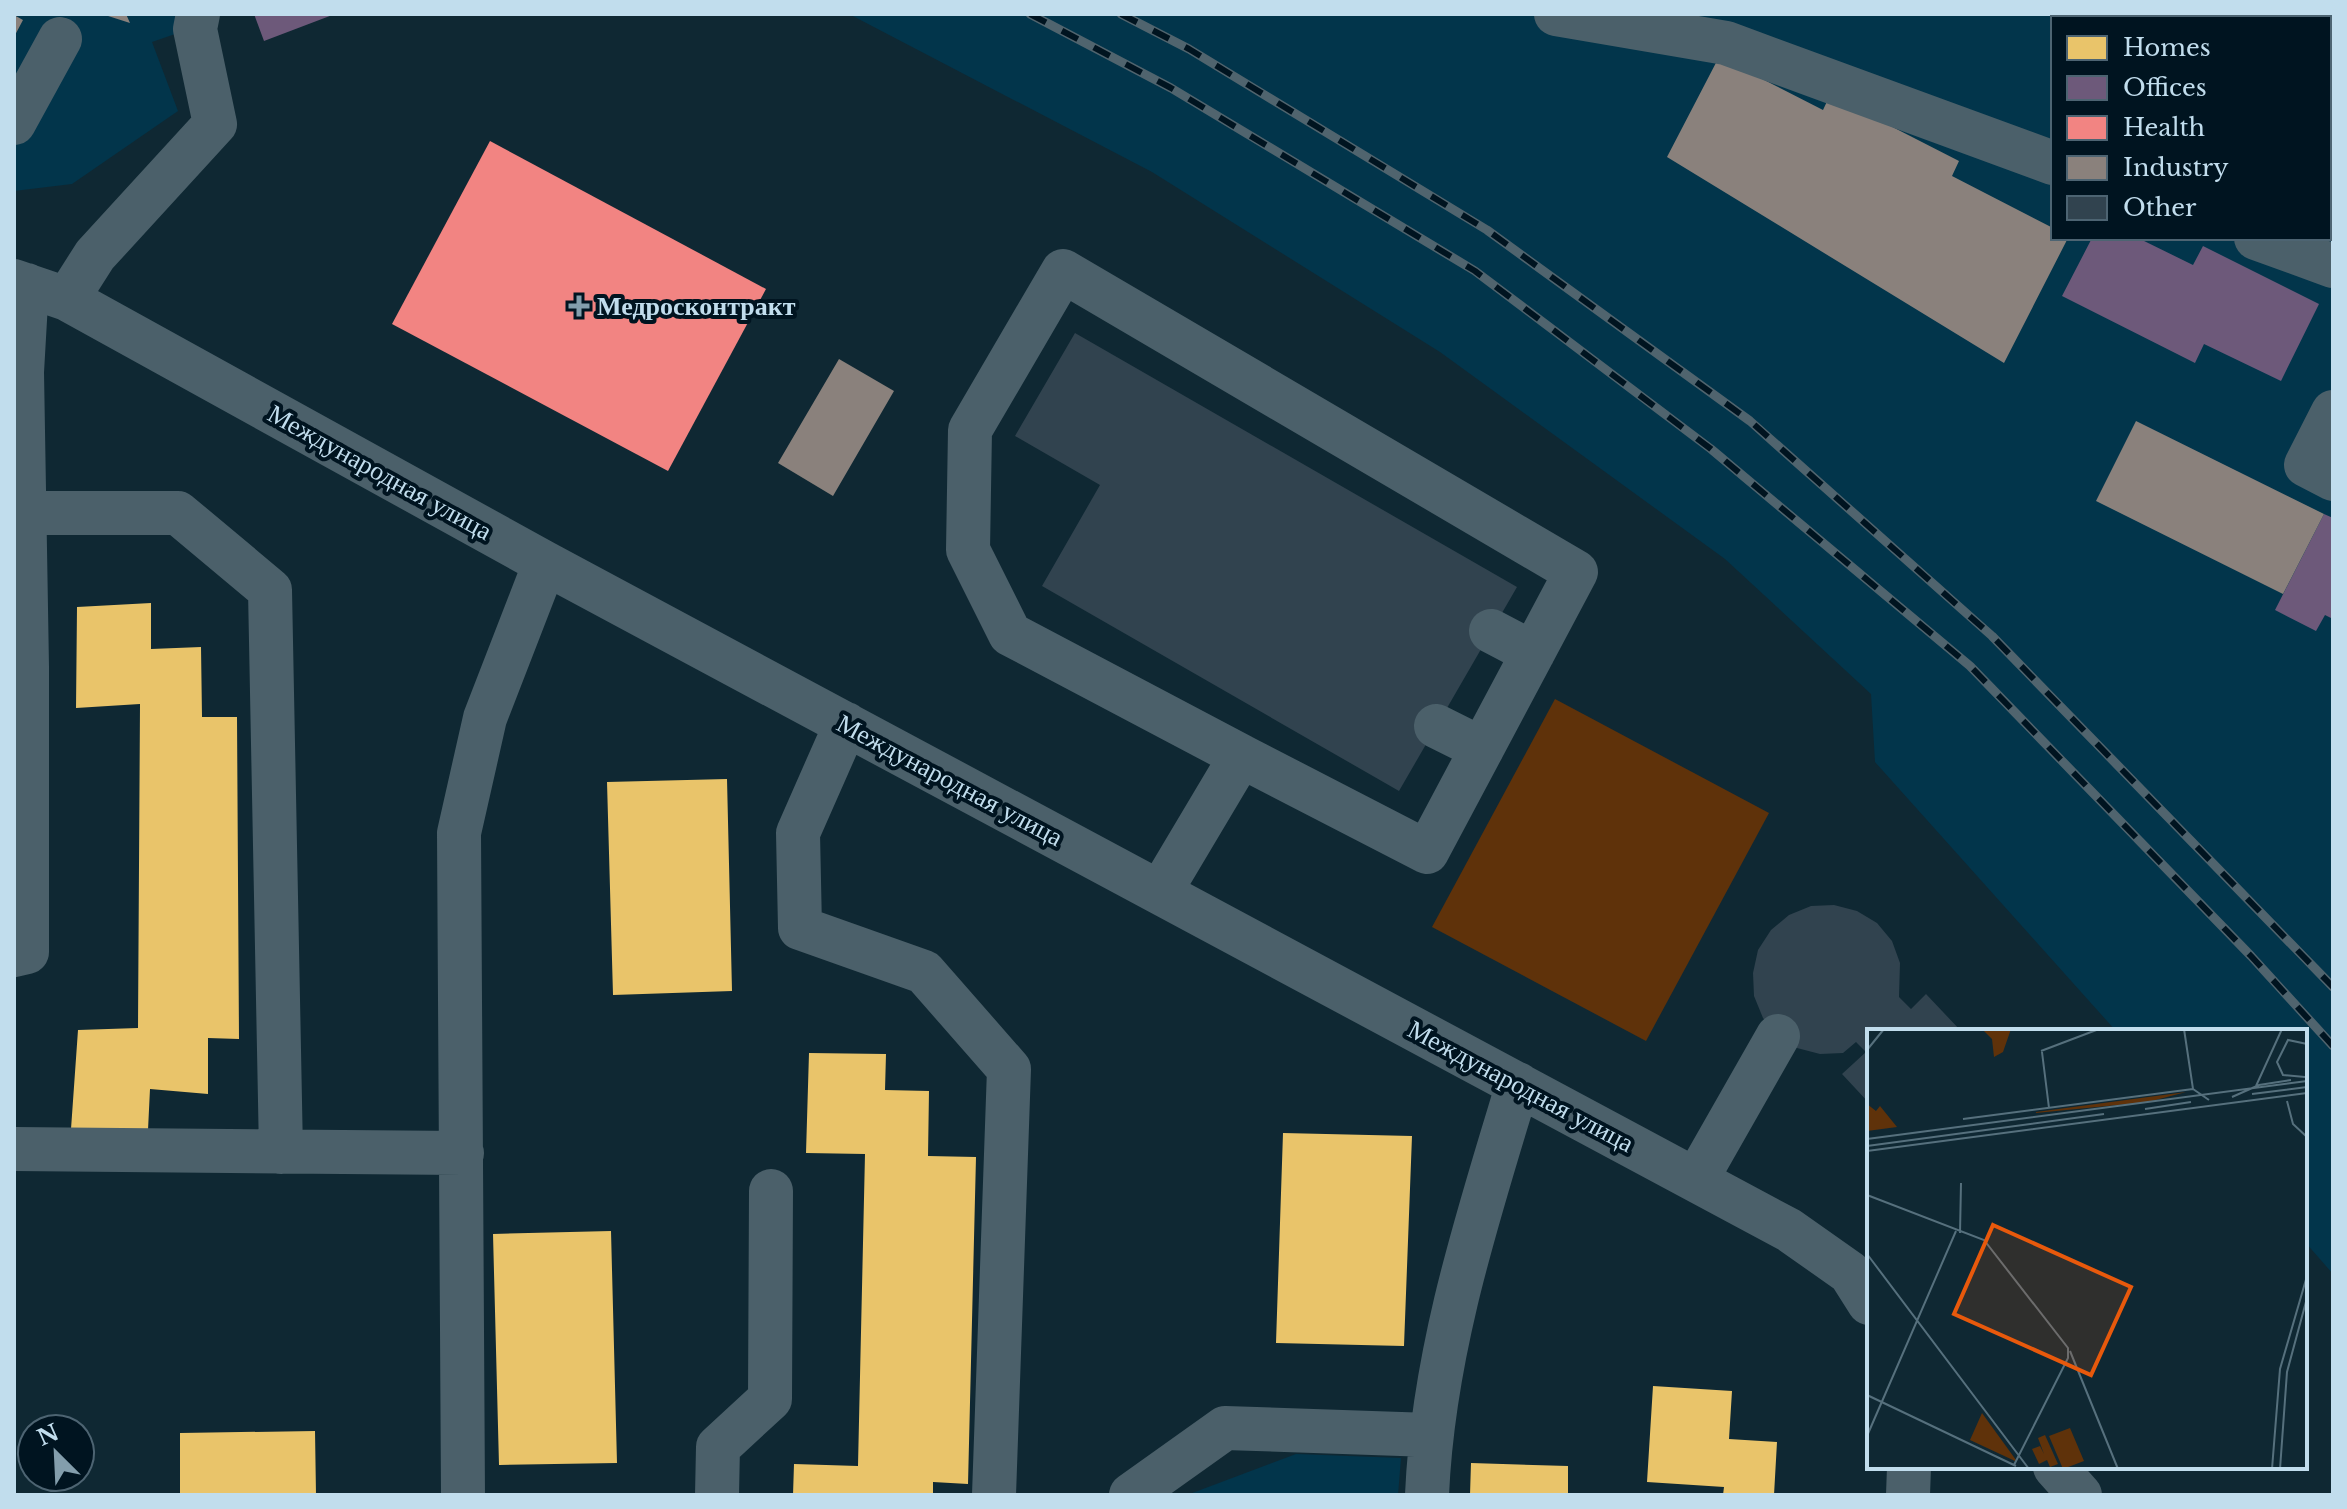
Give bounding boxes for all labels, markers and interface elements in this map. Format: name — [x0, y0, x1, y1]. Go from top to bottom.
legend — [2051, 16, 2331, 240]
text: Homes — [2123, 33, 2211, 62]
text: Offices — [2123, 73, 2207, 102]
text: Health — [2123, 113, 2205, 142]
text: Industry — [2123, 153, 2229, 182]
text: Other — [2123, 193, 2197, 222]
place label: Медросконтракт — [597, 290, 796, 322]
marker: Медросконтракт — [568, 295, 590, 317]
street label: Международная улица — [262, 397, 498, 547]
street label: Международная улица — [831, 707, 1069, 853]
street label: Международная улица — [1402, 1013, 1640, 1159]
inset map — [1867, 1029, 2307, 1469]
north arrow — [16, 1413, 96, 1493]
text: N — [33, 1419, 63, 1452]

